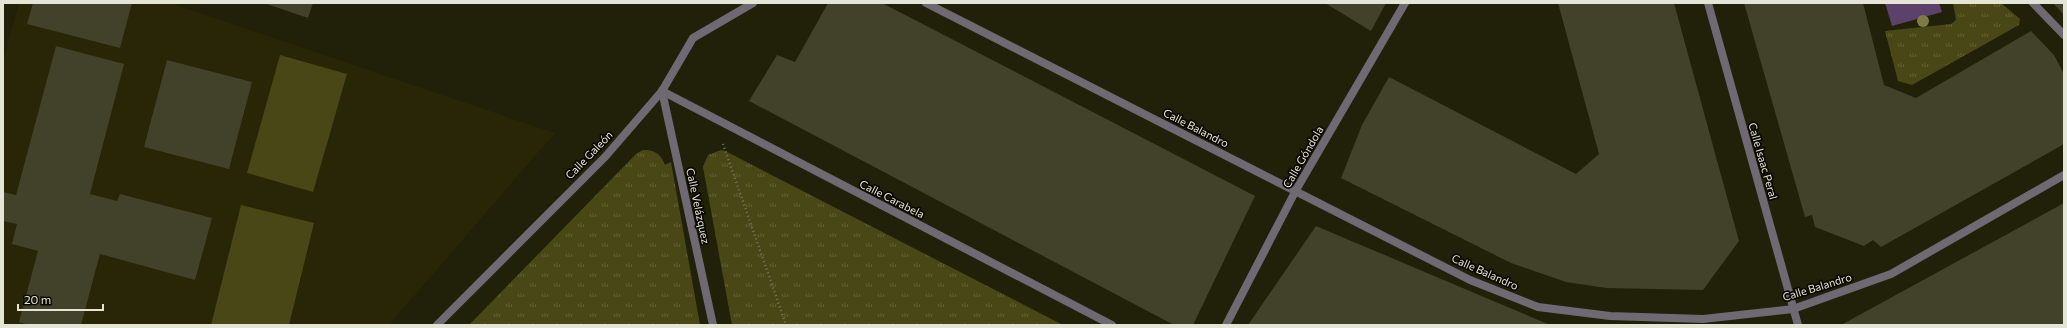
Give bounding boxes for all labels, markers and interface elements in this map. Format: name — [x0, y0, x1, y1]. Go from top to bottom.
street label: Calle Balandro — [1161, 106, 1231, 150]
street label: Calle Isaac Peral — [1746, 121, 1781, 201]
street label: Calle Góndola — [1280, 124, 1325, 190]
street label: Calle Galeón — [562, 128, 615, 181]
street label: Calle Velázquez — [684, 167, 713, 246]
street label: Calle Carabela — [858, 177, 927, 220]
street label: Calle Balandro — [1450, 251, 1521, 292]
street label: Calle Balandro — [1781, 270, 1853, 303]
scale bar — [18, 286, 103, 312]
text: 20 m — [24, 292, 51, 306]

